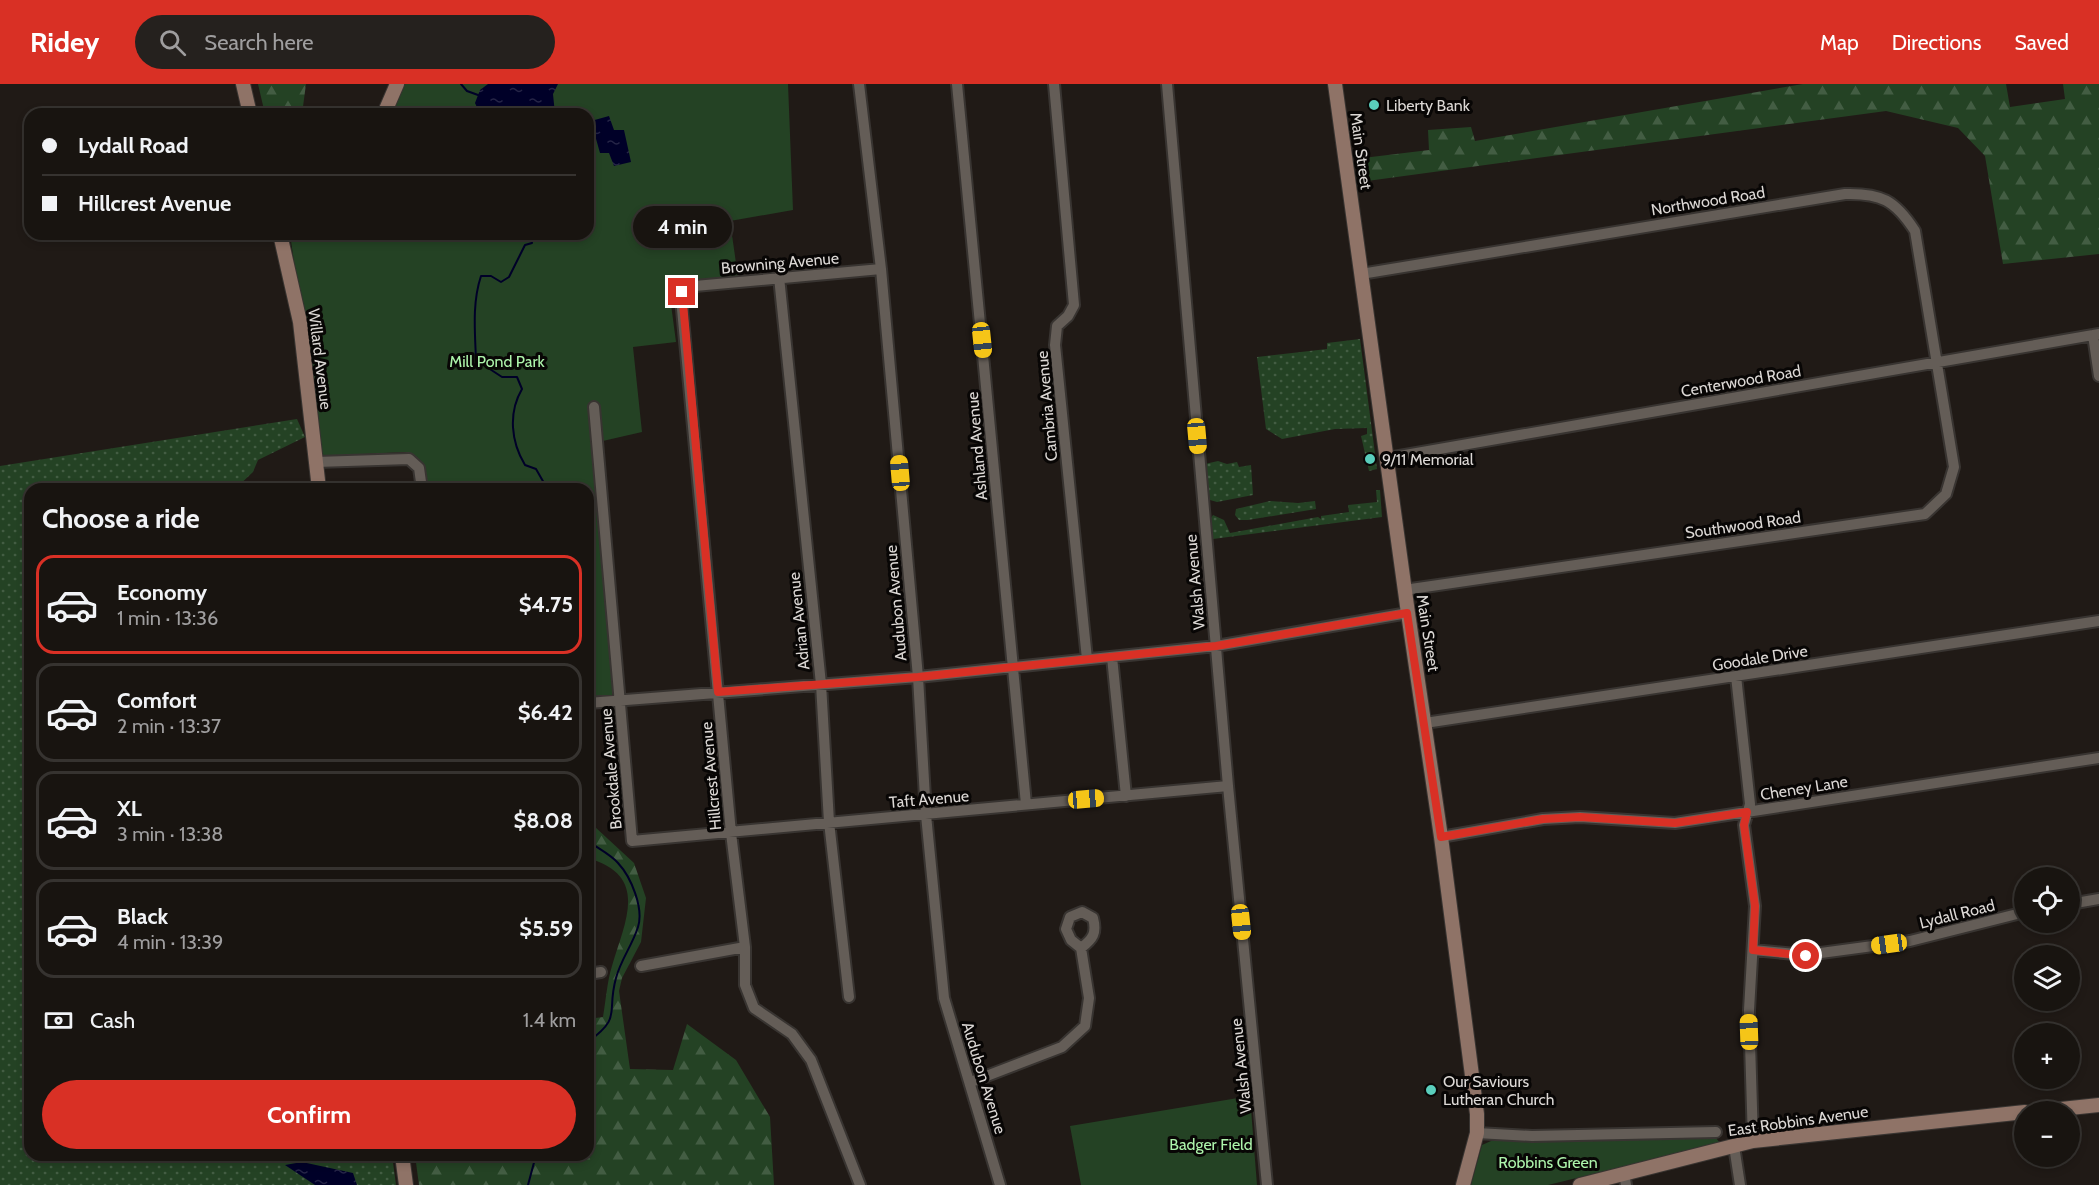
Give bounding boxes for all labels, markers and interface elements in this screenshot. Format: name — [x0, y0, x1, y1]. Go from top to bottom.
search box — [135, 15, 555, 69]
text: Ridey — [30, 25, 99, 59]
icon: search — [156, 26, 189, 59]
text: Search here — [204, 29, 314, 56]
text: Map — [1820, 30, 1859, 55]
text: Directions — [1892, 30, 1981, 55]
text: Saved — [2014, 30, 2069, 55]
place label: Liberty Bank — [1386, 96, 1471, 115]
marker: Liberty Bank — [1367, 98, 1381, 112]
street label: Main Street — [1346, 111, 1376, 191]
text: Lydall Road — [78, 132, 189, 159]
street label: Northwood Road — [1650, 183, 1766, 219]
text: Hillcrest Avenue — [78, 190, 231, 217]
callout: 4 min — [632, 205, 732, 247]
text: 4 min — [657, 215, 708, 239]
street label: Browning Avenue — [720, 248, 840, 278]
route end — [668, 278, 695, 305]
street label: Willard Avenue — [304, 307, 336, 411]
car — [971, 321, 993, 359]
street label: Cambria Avenue — [1033, 350, 1061, 462]
park label: Mill Pond Park — [449, 352, 546, 371]
street label: Centerwood Road — [1680, 361, 1802, 401]
street label: Ashland Avenue — [963, 391, 991, 501]
car — [1186, 417, 1208, 455]
place label: 9/11 Memorial — [1382, 450, 1474, 469]
marker: 9/11 Memorial — [1363, 452, 1377, 466]
car — [889, 454, 911, 492]
text: Choose a ride — [42, 502, 200, 535]
street label: Southwood Road — [1684, 507, 1802, 543]
street label: Walsh Avenue — [1181, 534, 1209, 630]
street label: Audubon Avenue — [881, 544, 911, 662]
street label: Adrian Avenue — [784, 571, 814, 671]
icon: car — [45, 578, 99, 632]
text: Economy — [117, 579, 207, 606]
text: $4.75 — [519, 591, 573, 618]
street label: Main Street — [1413, 593, 1444, 673]
text: 1 min · 13:36 — [117, 606, 218, 630]
street label: Goodale Drive — [1711, 641, 1809, 675]
icon: car — [45, 686, 99, 740]
text: Comfort — [117, 687, 196, 714]
text: $6.42 — [518, 699, 573, 726]
street label: Brookdale Avenue — [596, 708, 626, 830]
text: 2 min · 13:37 — [117, 714, 221, 738]
street label: Hillcrest Avenue — [697, 721, 725, 831]
street label: Cheney Lane — [1759, 772, 1849, 804]
street label: Taft Avenue — [888, 786, 970, 812]
car — [1067, 788, 1105, 810]
icon: car — [45, 794, 99, 848]
text: XL — [117, 795, 142, 822]
text: $8.08 — [513, 807, 573, 834]
text: 3 min · 13:38 — [117, 822, 223, 846]
map controls — [2014, 867, 2080, 1167]
button: locate — [2014, 867, 2080, 933]
street label: Lydall Road — [1917, 895, 1997, 933]
icon: car — [45, 902, 99, 956]
text: Black — [117, 903, 168, 930]
car — [1230, 903, 1252, 941]
text: $5.59 — [519, 915, 573, 942]
text: 4 min · 13:39 — [117, 930, 223, 954]
car — [1870, 933, 1908, 955]
route start — [1792, 942, 1819, 969]
button: layers — [2014, 945, 2080, 1011]
icon: cash — [42, 1004, 75, 1037]
text: Cash — [90, 1007, 135, 1034]
text: 1.4 km — [523, 1008, 576, 1032]
car — [1739, 1014, 1759, 1050]
street label: Walsh Avenue — [1227, 1017, 1255, 1115]
street label: Audubon Avenue — [958, 1020, 1010, 1136]
button: + — [2014, 1023, 2080, 1089]
place label: Our Saviours Lutheran Church — [1443, 1072, 1554, 1109]
button: Confirm — [42, 1080, 576, 1149]
marker: Our Saviours Lutheran Church — [1424, 1083, 1438, 1097]
button: − — [2014, 1101, 2080, 1167]
street label: East Robbins Avenue — [1727, 1102, 1869, 1140]
park label: Badger Field — [1169, 1135, 1253, 1154]
park label: Robbins Green — [1498, 1153, 1598, 1172]

